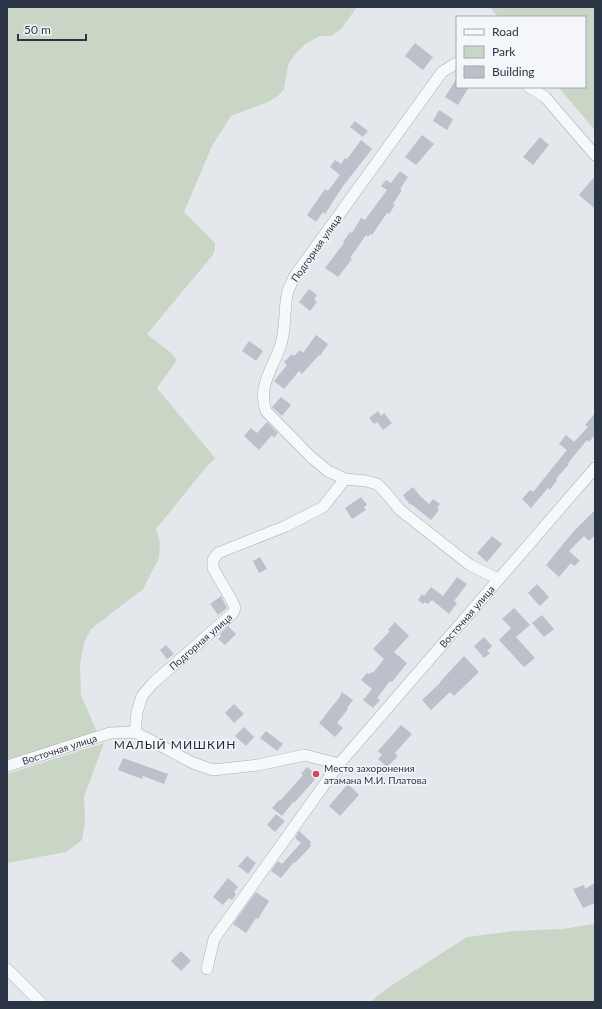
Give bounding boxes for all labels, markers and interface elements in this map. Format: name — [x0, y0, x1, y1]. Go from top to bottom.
scale bar — [18, 16, 86, 42]
legend — [456, 16, 586, 88]
text: 50 m — [24, 22, 51, 37]
text: Road — [492, 24, 519, 39]
text: Park — [492, 44, 516, 59]
text: Building — [492, 64, 535, 79]
street label: Подгорная улица — [288, 212, 344, 284]
street label: Восточная улица — [437, 583, 497, 650]
street label: Подгорная улица — [167, 611, 234, 672]
street label: Восточная улица — [20, 732, 98, 767]
district label: МАЛЫЙ МИШКИН — [114, 737, 236, 752]
place label: Место захоронения атамана М.И. Платова — [324, 762, 427, 786]
marker: Место захоронения атамана М.И. Платова — [311, 769, 321, 779]

